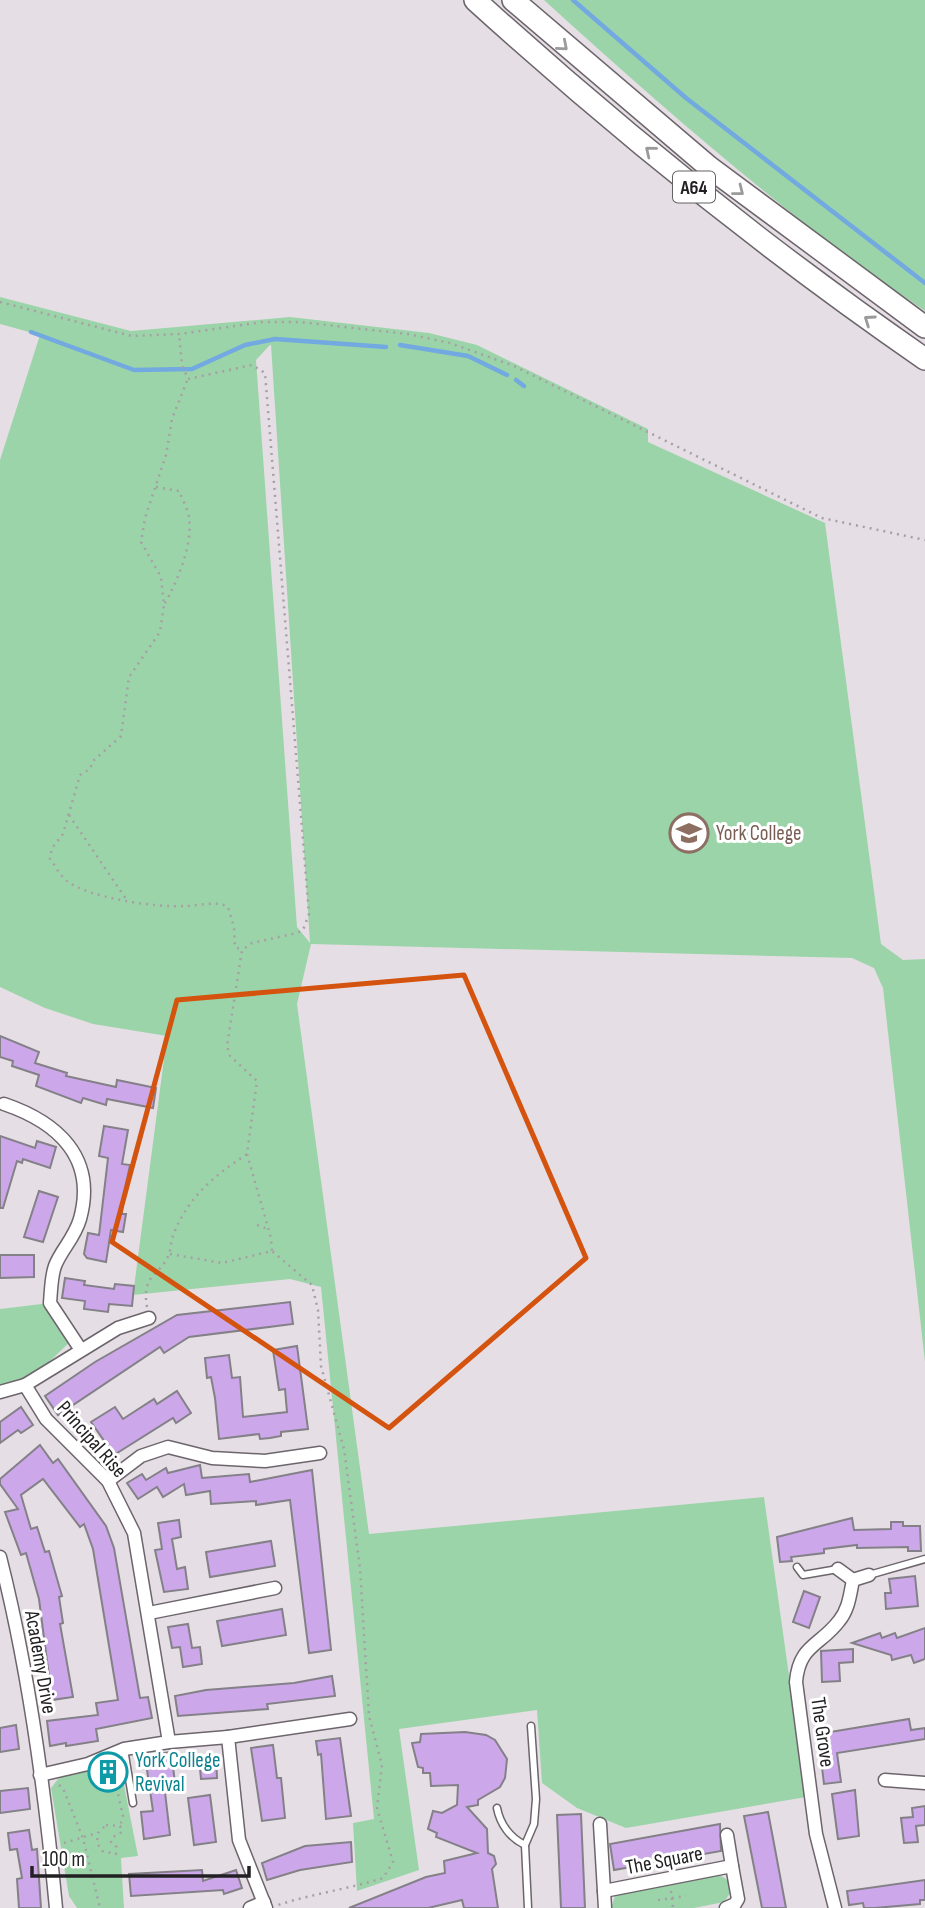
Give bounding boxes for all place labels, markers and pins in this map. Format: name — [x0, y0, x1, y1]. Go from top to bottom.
school or university icon: York College — [668, 812, 710, 854]
place label: York College — [716, 821, 802, 846]
place label: York College Revival — [135, 1748, 221, 1797]
building icon: York College Revival — [87, 1751, 129, 1793]

